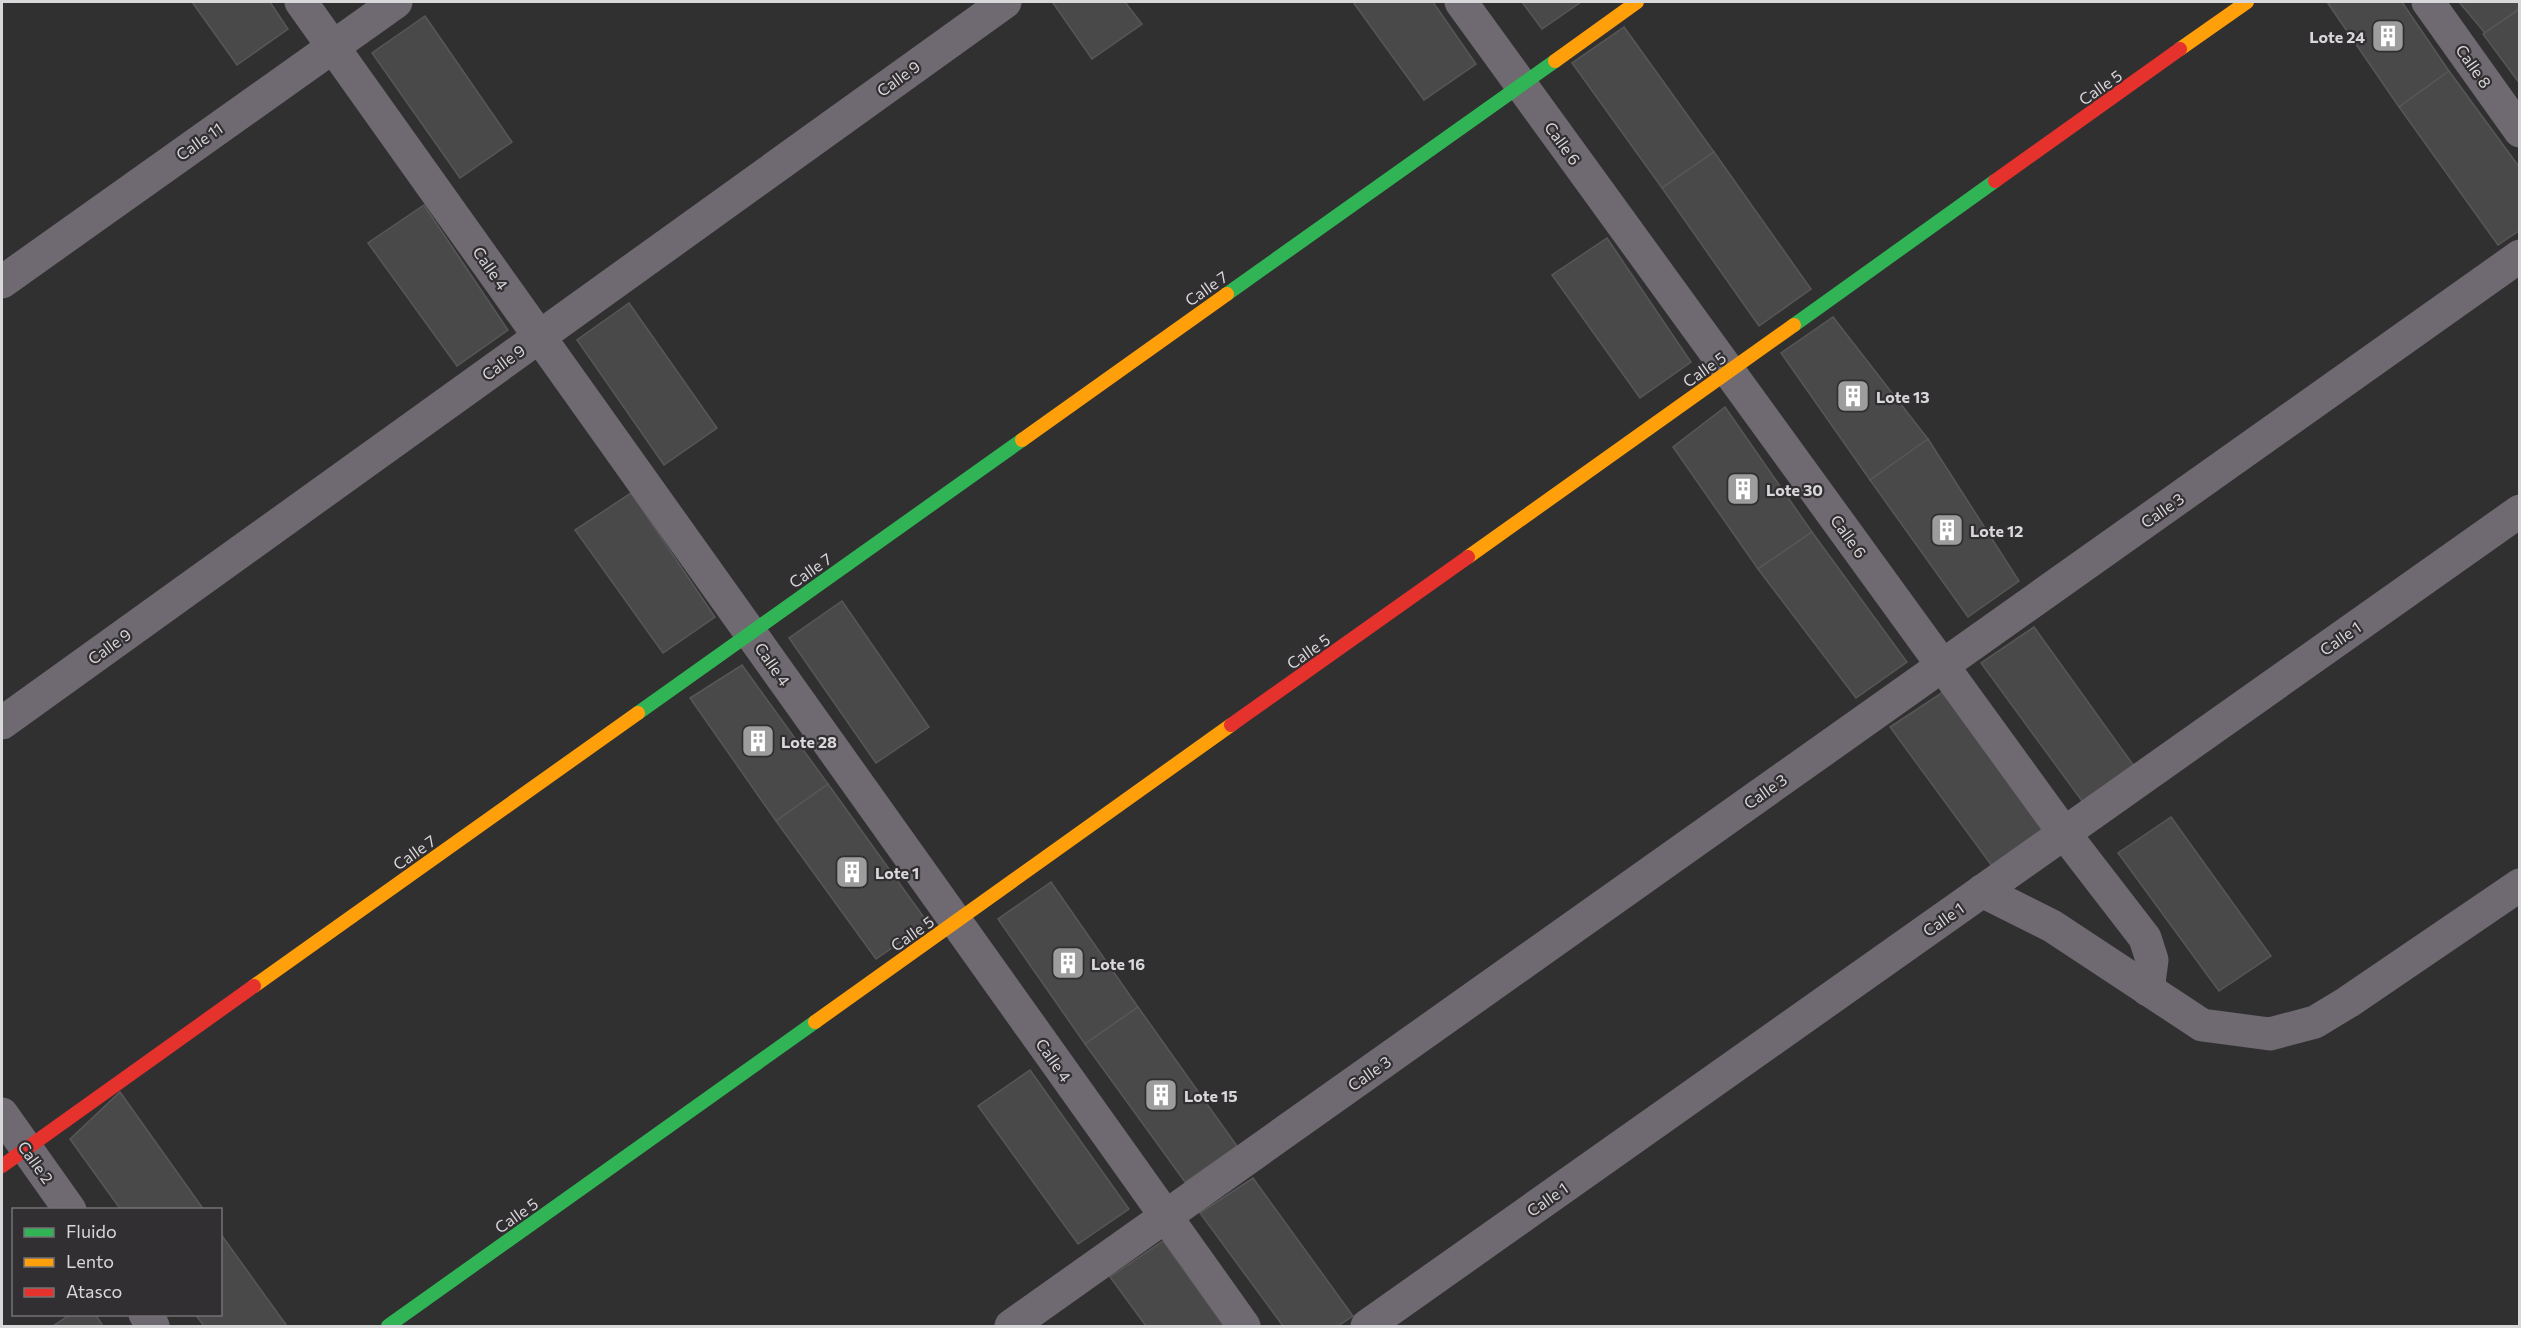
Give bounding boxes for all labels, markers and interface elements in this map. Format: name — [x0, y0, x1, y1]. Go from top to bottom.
building icon: Lote 24 — [2370, 18, 2406, 54]
place label: Lote 24 — [2309, 27, 2365, 46]
street label: Calle 8 — [2452, 41, 2496, 91]
street label: Calle 9 — [873, 56, 923, 100]
street label: Calle 5 — [2075, 65, 2125, 109]
street label: Calle 11 — [172, 118, 226, 164]
street label: Calle 6 — [1541, 118, 1585, 168]
street label: Calle 4 — [469, 243, 513, 294]
street label: Calle 7 — [1181, 267, 1231, 309]
street label: Calle 9 — [478, 340, 528, 384]
street label: Calle 5 — [1679, 347, 1729, 391]
building icon: Lote 13 — [1835, 378, 1871, 414]
place label: Lote 13 — [1876, 387, 1930, 406]
building icon: Lote 30 — [1725, 471, 1761, 507]
place label: Lote 30 — [1766, 480, 1823, 499]
street label: Calle 3 — [2137, 488, 2187, 532]
street label: Calle 6 — [1827, 511, 1871, 561]
building icon: Lote 12 — [1929, 512, 1965, 548]
place label: Lote 12 — [1970, 521, 2023, 540]
street label: Calle 7 — [785, 549, 835, 591]
street label: Calle 1 — [2316, 617, 2364, 659]
street label: Calle 9 — [84, 624, 134, 668]
street label: Calle 5 — [1283, 629, 1333, 673]
street label: Calle 4 — [751, 639, 795, 690]
building icon: Lote 28 — [740, 723, 776, 759]
place label: Lote 28 — [781, 732, 837, 751]
street label: Calle 3 — [1740, 769, 1790, 813]
street label: Calle 7 — [389, 831, 439, 873]
building icon: Lote 1 — [834, 854, 870, 890]
place label: Lote 1 — [875, 863, 919, 882]
street label: Calle 1 — [1919, 898, 1967, 940]
street label: Calle 5 — [887, 911, 937, 955]
building icon: Lote 16 — [1050, 945, 1086, 981]
place label: Lote 16 — [1091, 954, 1145, 973]
street label: Calle 4 — [1032, 1035, 1076, 1086]
street label: Calle 3 — [1344, 1051, 1394, 1095]
building icon: Lote 15 — [1143, 1077, 1179, 1113]
place label: Lote 15 — [1184, 1086, 1238, 1105]
street label: Calle 2 — [14, 1137, 58, 1187]
street label: Calle 1 — [1523, 1178, 1571, 1220]
street label: Calle 5 — [491, 1193, 541, 1237]
legend — [12, 1208, 222, 1316]
text: Fluido — [66, 1220, 117, 1242]
text: Lento — [66, 1250, 114, 1272]
text: Atasco — [66, 1280, 122, 1302]

